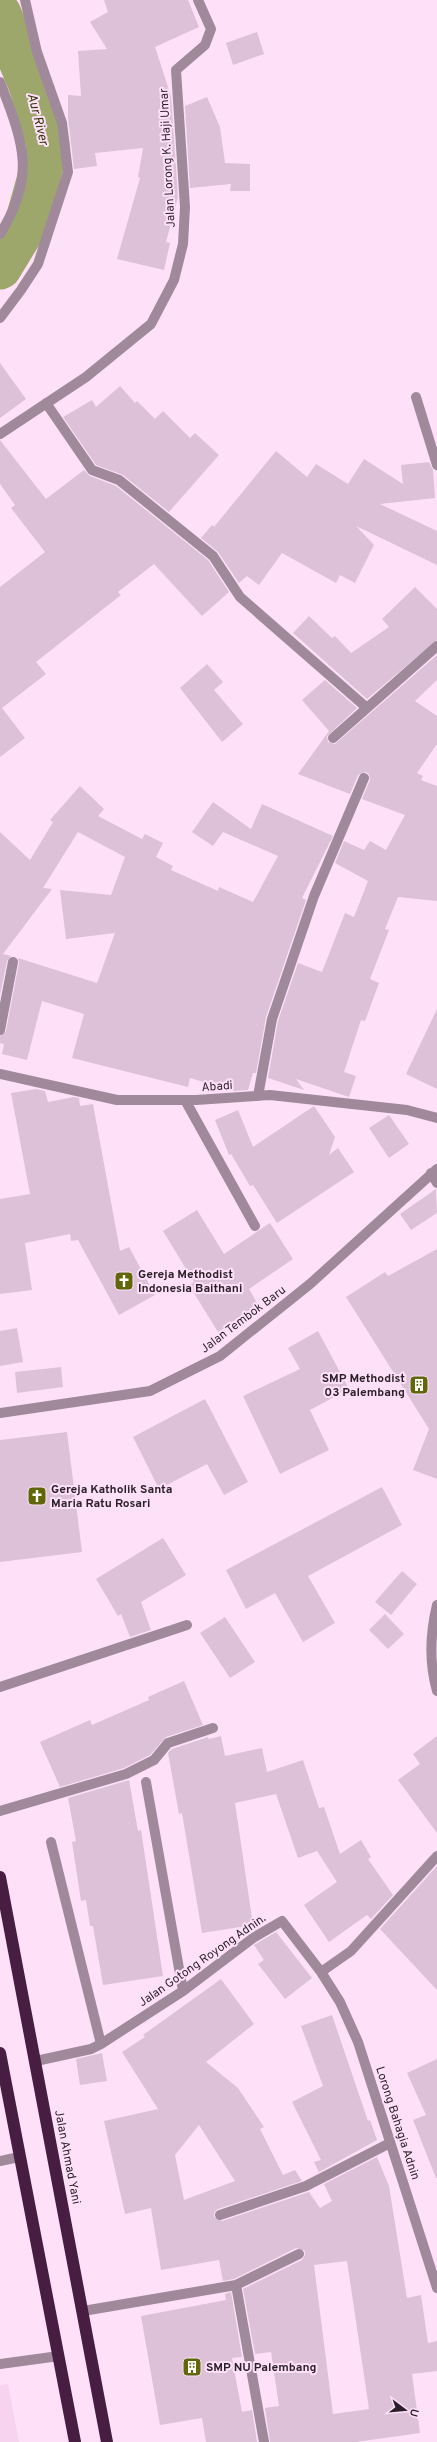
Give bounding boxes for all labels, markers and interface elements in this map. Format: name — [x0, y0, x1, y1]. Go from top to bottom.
street label: Jalan Lorong K. Haji Umar — [156, 87, 180, 228]
water label: Aur River — [23, 92, 51, 148]
street label: Abadi — [201, 1078, 233, 1096]
place label: Gereja Methodist Indonesia Baithani — [138, 1267, 242, 1297]
church icon: Gereja Methodist Indonesia Baithani — [113, 1270, 135, 1292]
street label: Jalan Tembok Baru — [198, 1282, 289, 1357]
place label: SMP Methodist 03 Palembang — [322, 1371, 405, 1401]
building icon: SMP Methodist 03 Palembang — [408, 1374, 430, 1396]
place label: Gereja Katholik Santa Maria Ratu Rosari — [51, 1482, 172, 1512]
church icon: Gereja Katholik Santa Maria Ratu Rosari — [26, 1485, 48, 1507]
street label: Jalan Gotong Royong Adnin. — [136, 1911, 270, 2011]
street label: Lorong Bahagia Adnin — [371, 2065, 423, 2182]
street label: Jalan Ahmad Yani — [50, 2109, 84, 2206]
building icon: SMP NU Palembang — [181, 2356, 203, 2378]
place label: SMP NU Palembang — [206, 2360, 317, 2376]
north arrow — [385, 2390, 425, 2430]
text: U — [406, 2407, 421, 2418]

